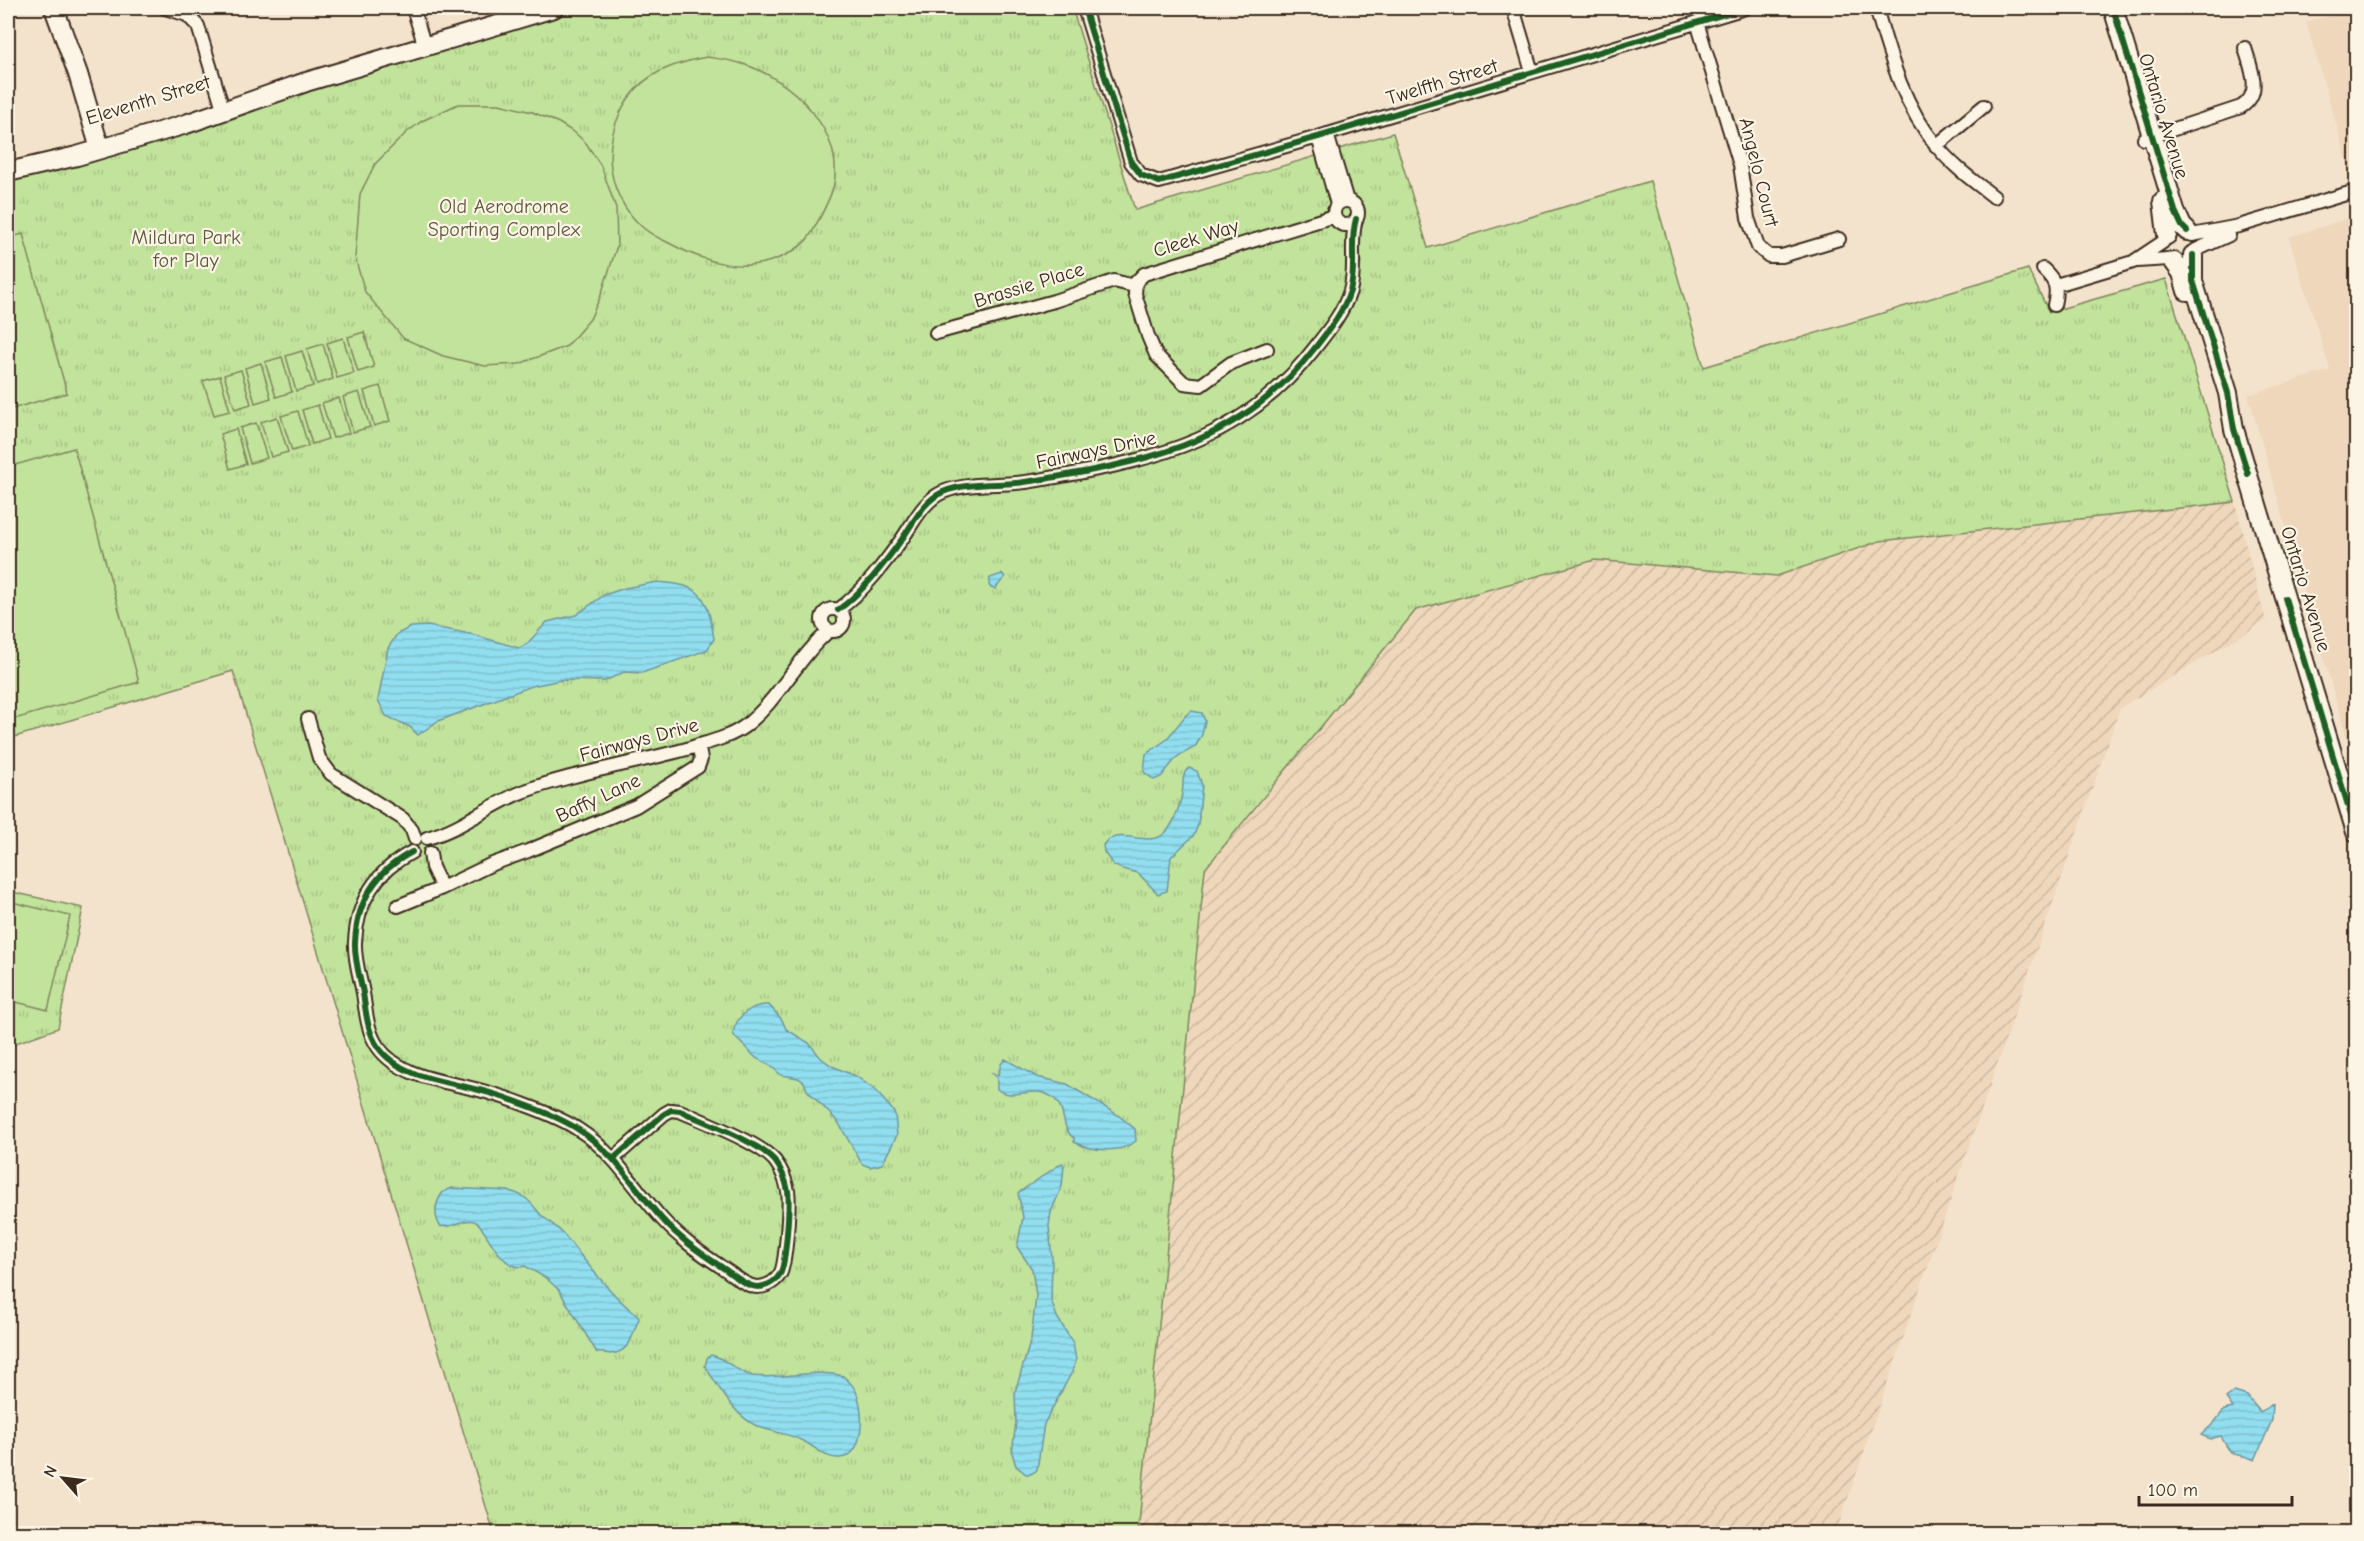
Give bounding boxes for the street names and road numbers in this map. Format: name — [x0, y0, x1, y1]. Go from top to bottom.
street label: Ontario Avenue — [2134, 50, 2194, 182]
street label: Twelfth Street — [1384, 54, 1502, 110]
street label: Eleventh Street — [83, 70, 214, 130]
street label: Angelo Court — [1734, 115, 1784, 230]
street label: Cleek Way — [1150, 214, 1242, 262]
street label: Brassie Place — [971, 257, 1087, 313]
street label: Fairways Drive — [1034, 426, 1158, 474]
street label: Ontario Avenue — [2276, 523, 2336, 655]
street label: Fairways Drive — [577, 713, 701, 767]
street label: Baffy Lane — [552, 768, 644, 828]

